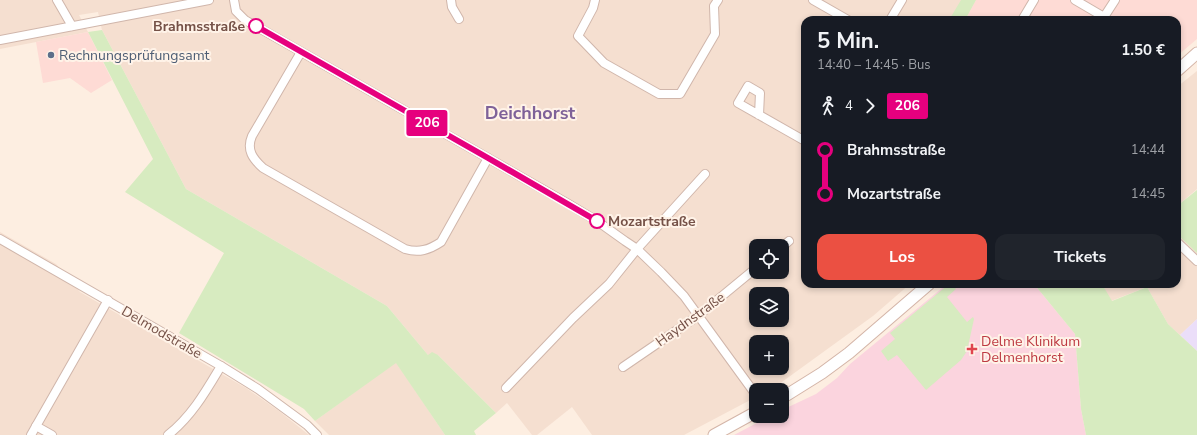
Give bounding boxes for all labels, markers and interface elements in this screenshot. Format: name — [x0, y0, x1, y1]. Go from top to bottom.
place label: Brahmsstraße — [153, 17, 245, 36]
marker: Brahmsstraße — [248, 18, 264, 34]
text: 5 Min. — [817, 26, 879, 56]
text: 1.50 € — [1121, 40, 1165, 60]
place label: Rechnungsprüfungsamt — [59, 46, 210, 65]
marker: Rechnungsprüfungsamt — [46, 50, 56, 60]
text: 14:40 – 14:45 · Bus — [817, 56, 931, 74]
icon: walk — [817, 95, 839, 117]
icon: forward — [859, 95, 881, 117]
text: 206 — [895, 96, 920, 115]
text: 4 — [845, 97, 853, 115]
district label: Deichhorst — [485, 101, 575, 125]
line badge: 206 — [404, 110, 450, 136]
text: 206 — [414, 113, 440, 132]
text: Brahmsstraße — [847, 140, 946, 160]
text: 14:44 — [1131, 141, 1165, 159]
text: Mozartstraße — [847, 184, 941, 204]
text: 14:45 — [1131, 185, 1165, 203]
place label: Mozartstraße — [608, 212, 696, 231]
marker: Mozartstraße — [589, 213, 605, 229]
button: Los — [817, 234, 987, 280]
button: Tickets — [995, 234, 1165, 280]
map controls — [749, 239, 789, 423]
button: locate — [749, 239, 789, 279]
button: layers — [749, 287, 789, 327]
street label: Haydnstraße — [652, 288, 729, 351]
street label: Delmodstraße — [118, 302, 205, 363]
place label: Delme Klinikum Delmenhorst — [981, 332, 1080, 367]
button: + — [749, 335, 789, 375]
marker: Delme Klinikum Delmenhorst — [966, 343, 978, 355]
button: − — [749, 383, 789, 423]

